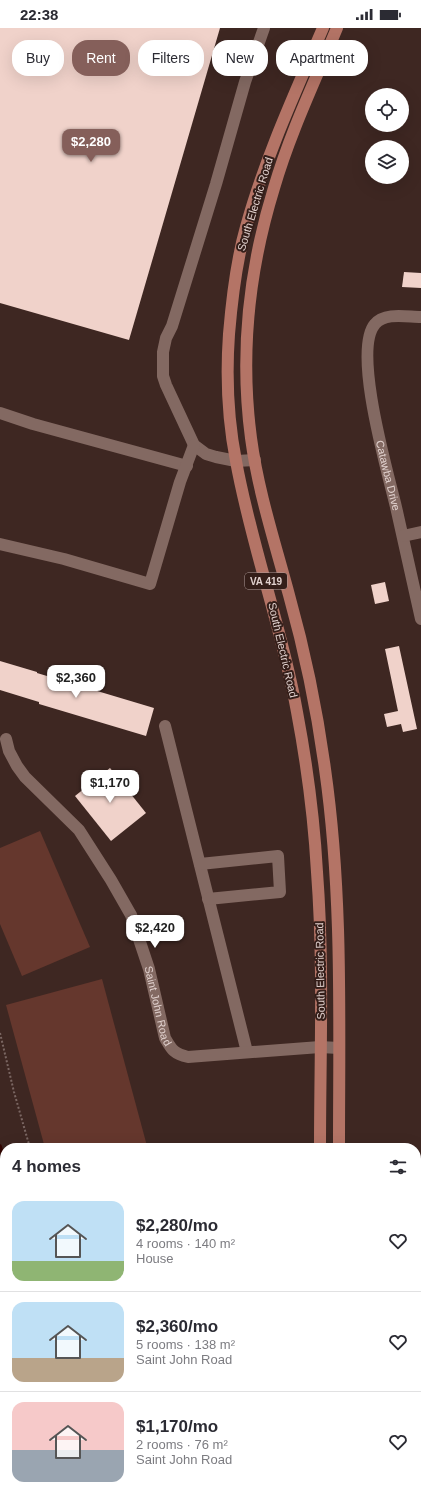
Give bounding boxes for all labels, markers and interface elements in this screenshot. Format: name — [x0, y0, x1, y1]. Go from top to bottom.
text: 22:38 — [20, 6, 58, 23]
chip: Buy — [12, 40, 64, 76]
chip: Rent — [72, 40, 130, 76]
chip: Filters — [138, 40, 204, 76]
chip: New — [212, 40, 268, 76]
chip: Apartment — [276, 40, 368, 76]
map controls — [365, 88, 409, 184]
button: locate — [365, 88, 409, 132]
pin: $2,280 — [58, 129, 124, 163]
text: $2,280 — [71, 134, 111, 149]
button: layers — [365, 140, 409, 184]
street label: South Electric Road — [235, 156, 275, 252]
street label: Catawba Drive — [374, 439, 403, 512]
road number: VA 419 — [245, 573, 287, 589]
street label: South Electric Road — [266, 601, 300, 699]
pin: $2,360 — [43, 665, 109, 699]
text: $2,360 — [56, 670, 96, 685]
pin: $1,170 — [77, 770, 143, 804]
text: $1,170 — [90, 775, 130, 790]
pin: $2,420 — [122, 915, 188, 949]
text: $2,420 — [135, 920, 175, 935]
street label: South Electric Road — [313, 922, 327, 1020]
street label: Saint John Road — [142, 965, 174, 1048]
icon: filters — [387, 1156, 409, 1178]
text: 4 homes — [12, 1157, 81, 1176]
text: $2,280/mo — [136, 1216, 218, 1235]
icon: home — [44, 1217, 92, 1265]
icon: heart — [387, 1230, 409, 1252]
text: 4 rooms · 140 m² — [136, 1236, 235, 1251]
text: House — [136, 1251, 174, 1266]
text: $2,360/mo — [136, 1317, 218, 1336]
icon: home — [44, 1318, 92, 1366]
icon: heart — [387, 1331, 409, 1353]
text: 5 rooms · 138 m² — [136, 1337, 235, 1352]
text: Saint John Road — [136, 1352, 232, 1367]
text: $1,170/mo — [136, 1417, 218, 1436]
icon: home — [44, 1418, 92, 1466]
icon: heart — [387, 1431, 409, 1453]
text: 2 rooms · 76 m² — [136, 1437, 228, 1452]
text: Saint John Road — [136, 1452, 232, 1467]

